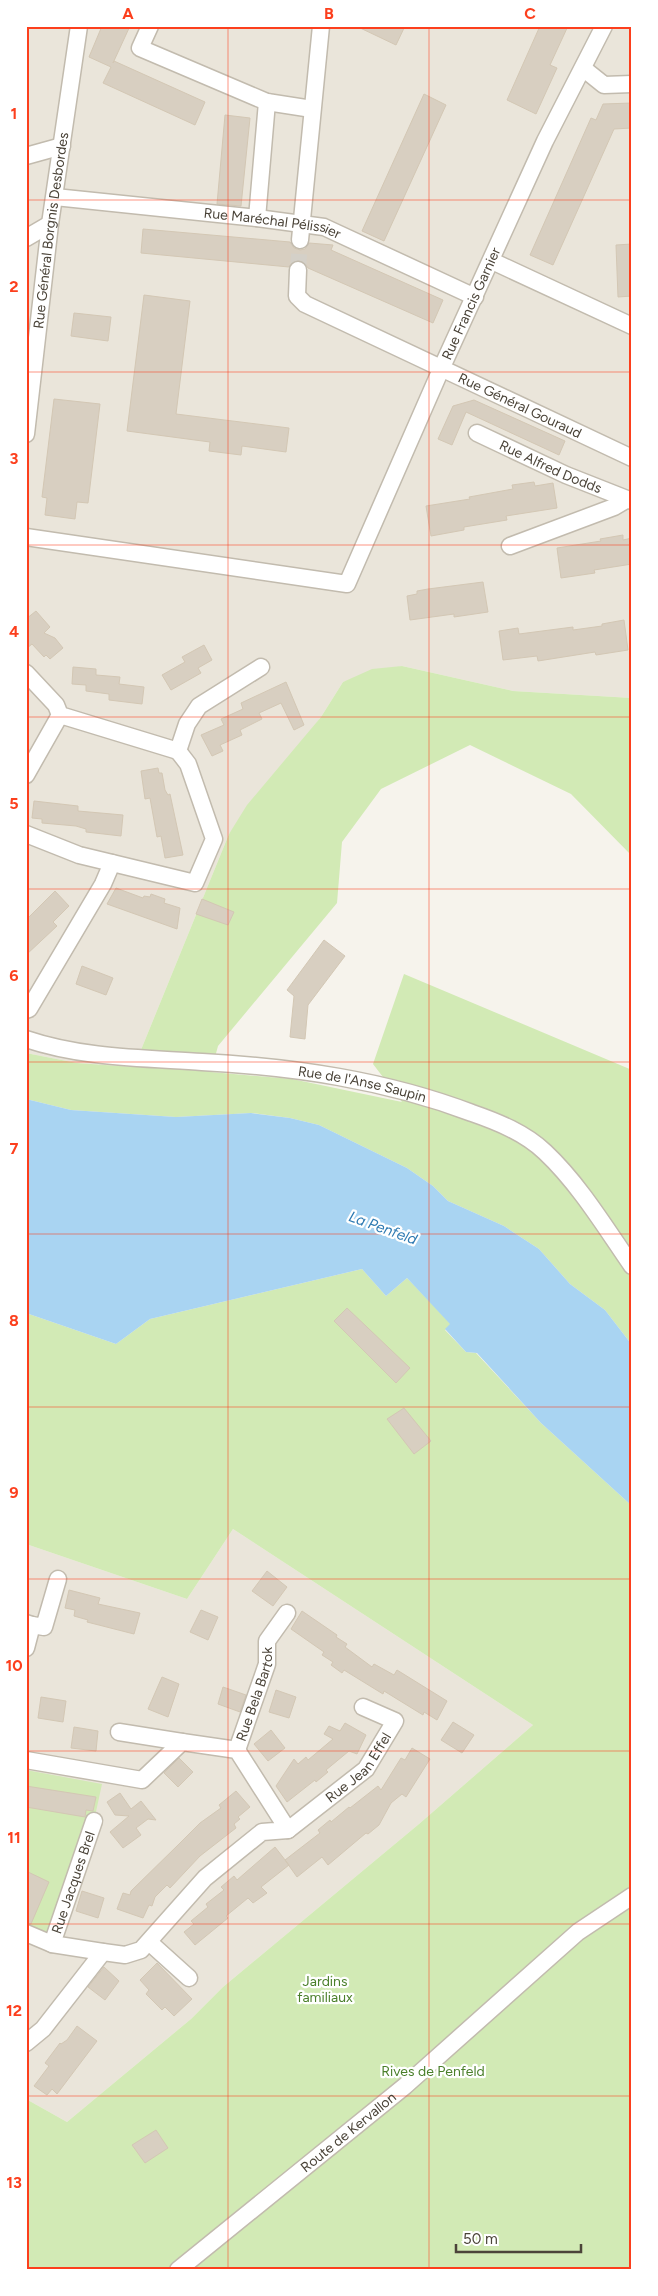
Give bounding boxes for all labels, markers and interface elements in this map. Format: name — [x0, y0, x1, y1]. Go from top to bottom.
text: A — [122, 4, 134, 23]
text: B — [324, 4, 334, 23]
text: C — [524, 4, 536, 23]
text: 1 — [11, 104, 17, 123]
street label: Rue Général Borgnis Desbordes — [30, 131, 72, 330]
street label: Rue Maréchal Pélissier — [203, 205, 344, 243]
street label: Rue Francis Garnier — [438, 245, 504, 363]
text: 2 — [9, 277, 19, 296]
street label: Rue Général Gouraud — [455, 369, 584, 442]
street label: Rue Alfred Dodds — [497, 437, 604, 497]
text: 3 — [10, 449, 19, 468]
text: 4 — [9, 622, 19, 641]
text: 5 — [9, 794, 19, 813]
text: 6 — [9, 966, 19, 985]
street label: Rue de l'Anse Saupin — [297, 1063, 428, 1106]
text: 7 — [10, 1139, 19, 1158]
water label: La Penfeld — [346, 1207, 420, 1249]
text: 8 — [9, 1311, 19, 1330]
text: 9 — [9, 1483, 19, 1502]
street label: Rue Bela Bartok — [233, 1647, 276, 1744]
text: 10 — [5, 1656, 23, 1675]
street label: Rue Jean Effel — [322, 1730, 395, 1806]
text: 11 — [7, 1828, 21, 1847]
street label: Rue Jacques Brel — [48, 1829, 99, 1936]
park label: Jardins familiaux — [297, 1973, 353, 2006]
text: 12 — [6, 2001, 22, 2020]
park label: Rives de Penfeld — [381, 2063, 485, 2080]
street label: Route de Kervallon — [297, 2089, 400, 2176]
text: 13 — [6, 2173, 22, 2192]
scale bar — [456, 2221, 580, 2253]
text: 50 m — [463, 2230, 498, 2248]

